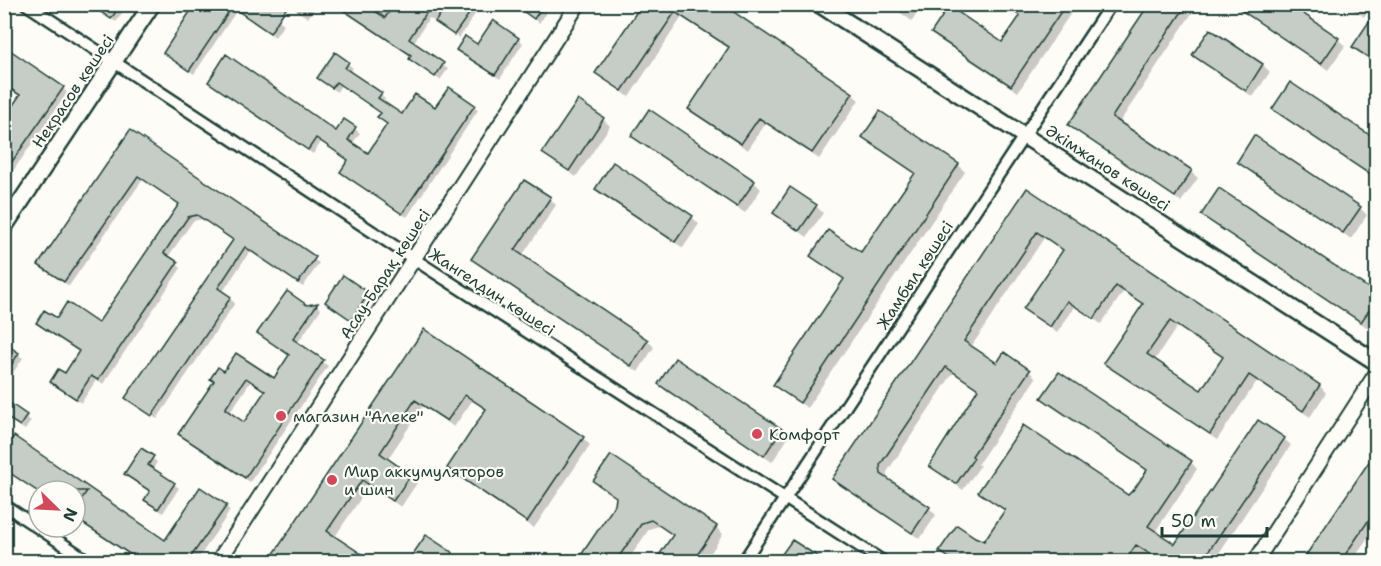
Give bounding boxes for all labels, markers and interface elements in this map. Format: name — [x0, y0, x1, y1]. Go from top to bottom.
street label: Некрасов көшесі — [27, 30, 119, 152]
street label: Әкімжанов көшесі — [1042, 120, 1174, 216]
street label: Асау-Барақ көшесі — [335, 205, 435, 343]
street label: Жамбыл көшесі — [872, 217, 958, 333]
street label: Жангелдин көшесі — [425, 243, 559, 341]
place label: магазин "Алеке" — [293, 406, 424, 427]
marker: магазин "Алеке" — [274, 409, 288, 423]
place label: Комфорт — [769, 424, 840, 445]
marker: Комфорт — [750, 427, 764, 441]
place label: Мир аккумуляторов и шин — [344, 461, 504, 500]
marker: Мир аккумуляторов и шин — [325, 473, 339, 487]
north arrow — [27, 479, 87, 539]
scale bar — [1162, 500, 1267, 538]
text: N — [58, 505, 82, 525]
text: 50 m — [1171, 509, 1216, 533]

